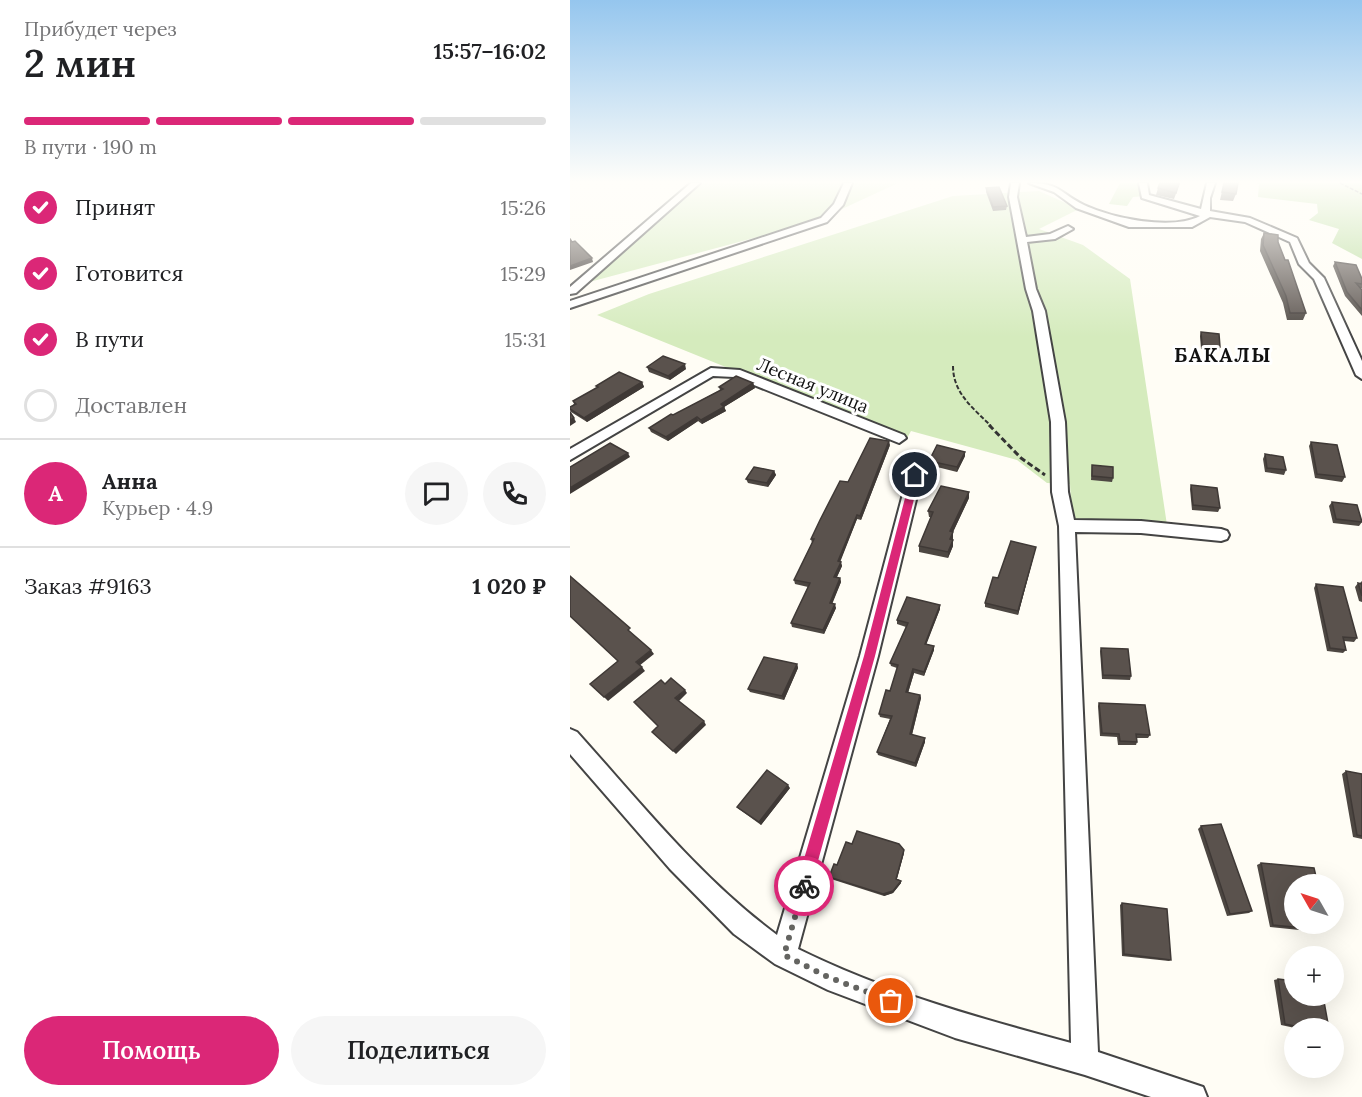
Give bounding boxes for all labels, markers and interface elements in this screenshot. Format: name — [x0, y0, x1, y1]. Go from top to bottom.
text: Прибудет через — [24, 16, 177, 41]
text: 15:57–16:02 — [433, 37, 546, 65]
text: 2 мин — [24, 38, 136, 88]
text: В пути · 190 m — [24, 134, 157, 159]
icon: check — [24, 191, 57, 224]
text: Принят — [75, 193, 155, 221]
text: 15:26 — [501, 195, 546, 220]
icon: check — [24, 257, 57, 290]
text: Готовится — [75, 259, 184, 287]
text: 15:29 — [501, 261, 546, 286]
icon: check — [24, 323, 57, 356]
text: В пути — [75, 325, 144, 353]
text: 15:31 — [504, 327, 546, 352]
district label: БАКАЛЫ — [1174, 342, 1272, 367]
street label: Лесная улица — [754, 352, 872, 418]
text: Доставлен — [75, 391, 187, 419]
pin — [889, 449, 940, 500]
icon: home — [898, 458, 931, 491]
button: chat — [405, 462, 468, 525]
button: phone — [483, 462, 546, 525]
text: Анна — [102, 467, 157, 495]
text: А — [48, 479, 63, 507]
text: Курьер · 4.9 — [102, 495, 213, 520]
text: Заказ #9163 — [24, 572, 152, 600]
text: 1 020 ₽ — [472, 572, 546, 600]
courier — [774, 856, 834, 916]
icon: bike — [788, 870, 821, 903]
north arrow — [1284, 874, 1344, 934]
map controls — [1284, 874, 1344, 1078]
button: + — [1284, 946, 1344, 1006]
pin — [865, 975, 916, 1026]
icon: bag — [874, 984, 907, 1017]
button: Помощь — [24, 1016, 279, 1085]
button: Поделиться — [291, 1016, 546, 1085]
button: − — [1284, 1018, 1344, 1078]

